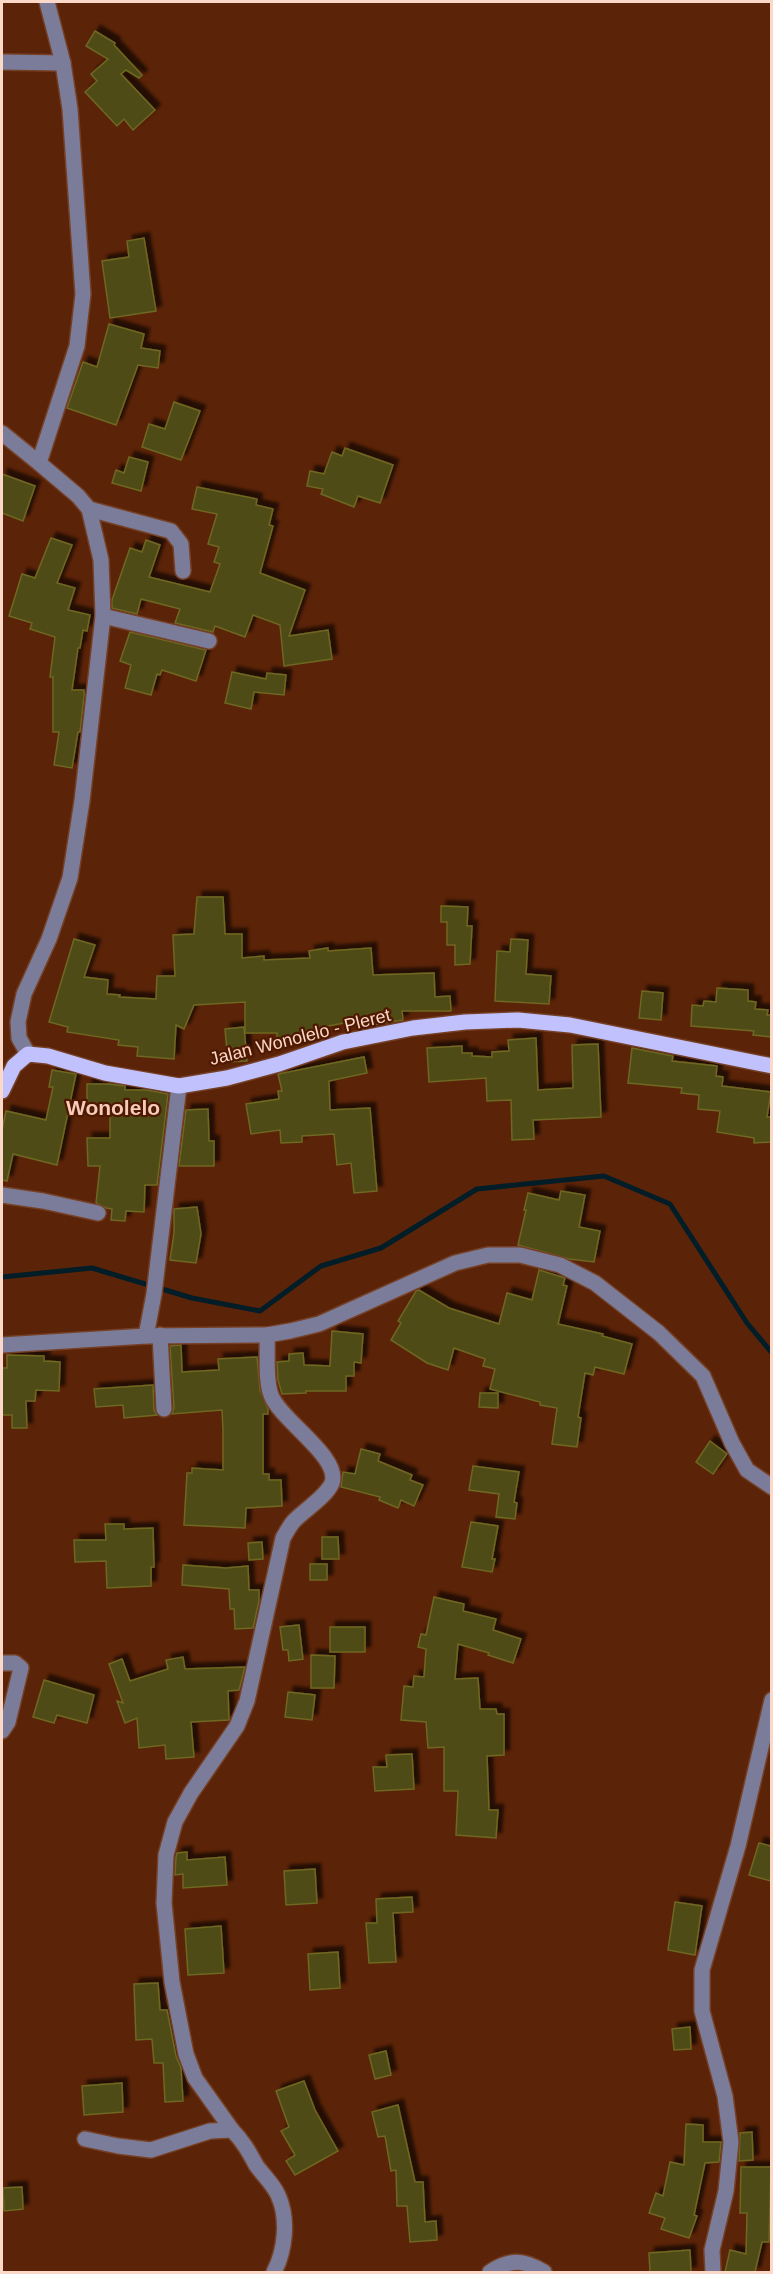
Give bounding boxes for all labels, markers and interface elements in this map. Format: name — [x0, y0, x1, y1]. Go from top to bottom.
street label: Jalan Wonolelo - Pleret — [207, 1005, 393, 1069]
district label: Wonolelo — [66, 1096, 160, 1119]

